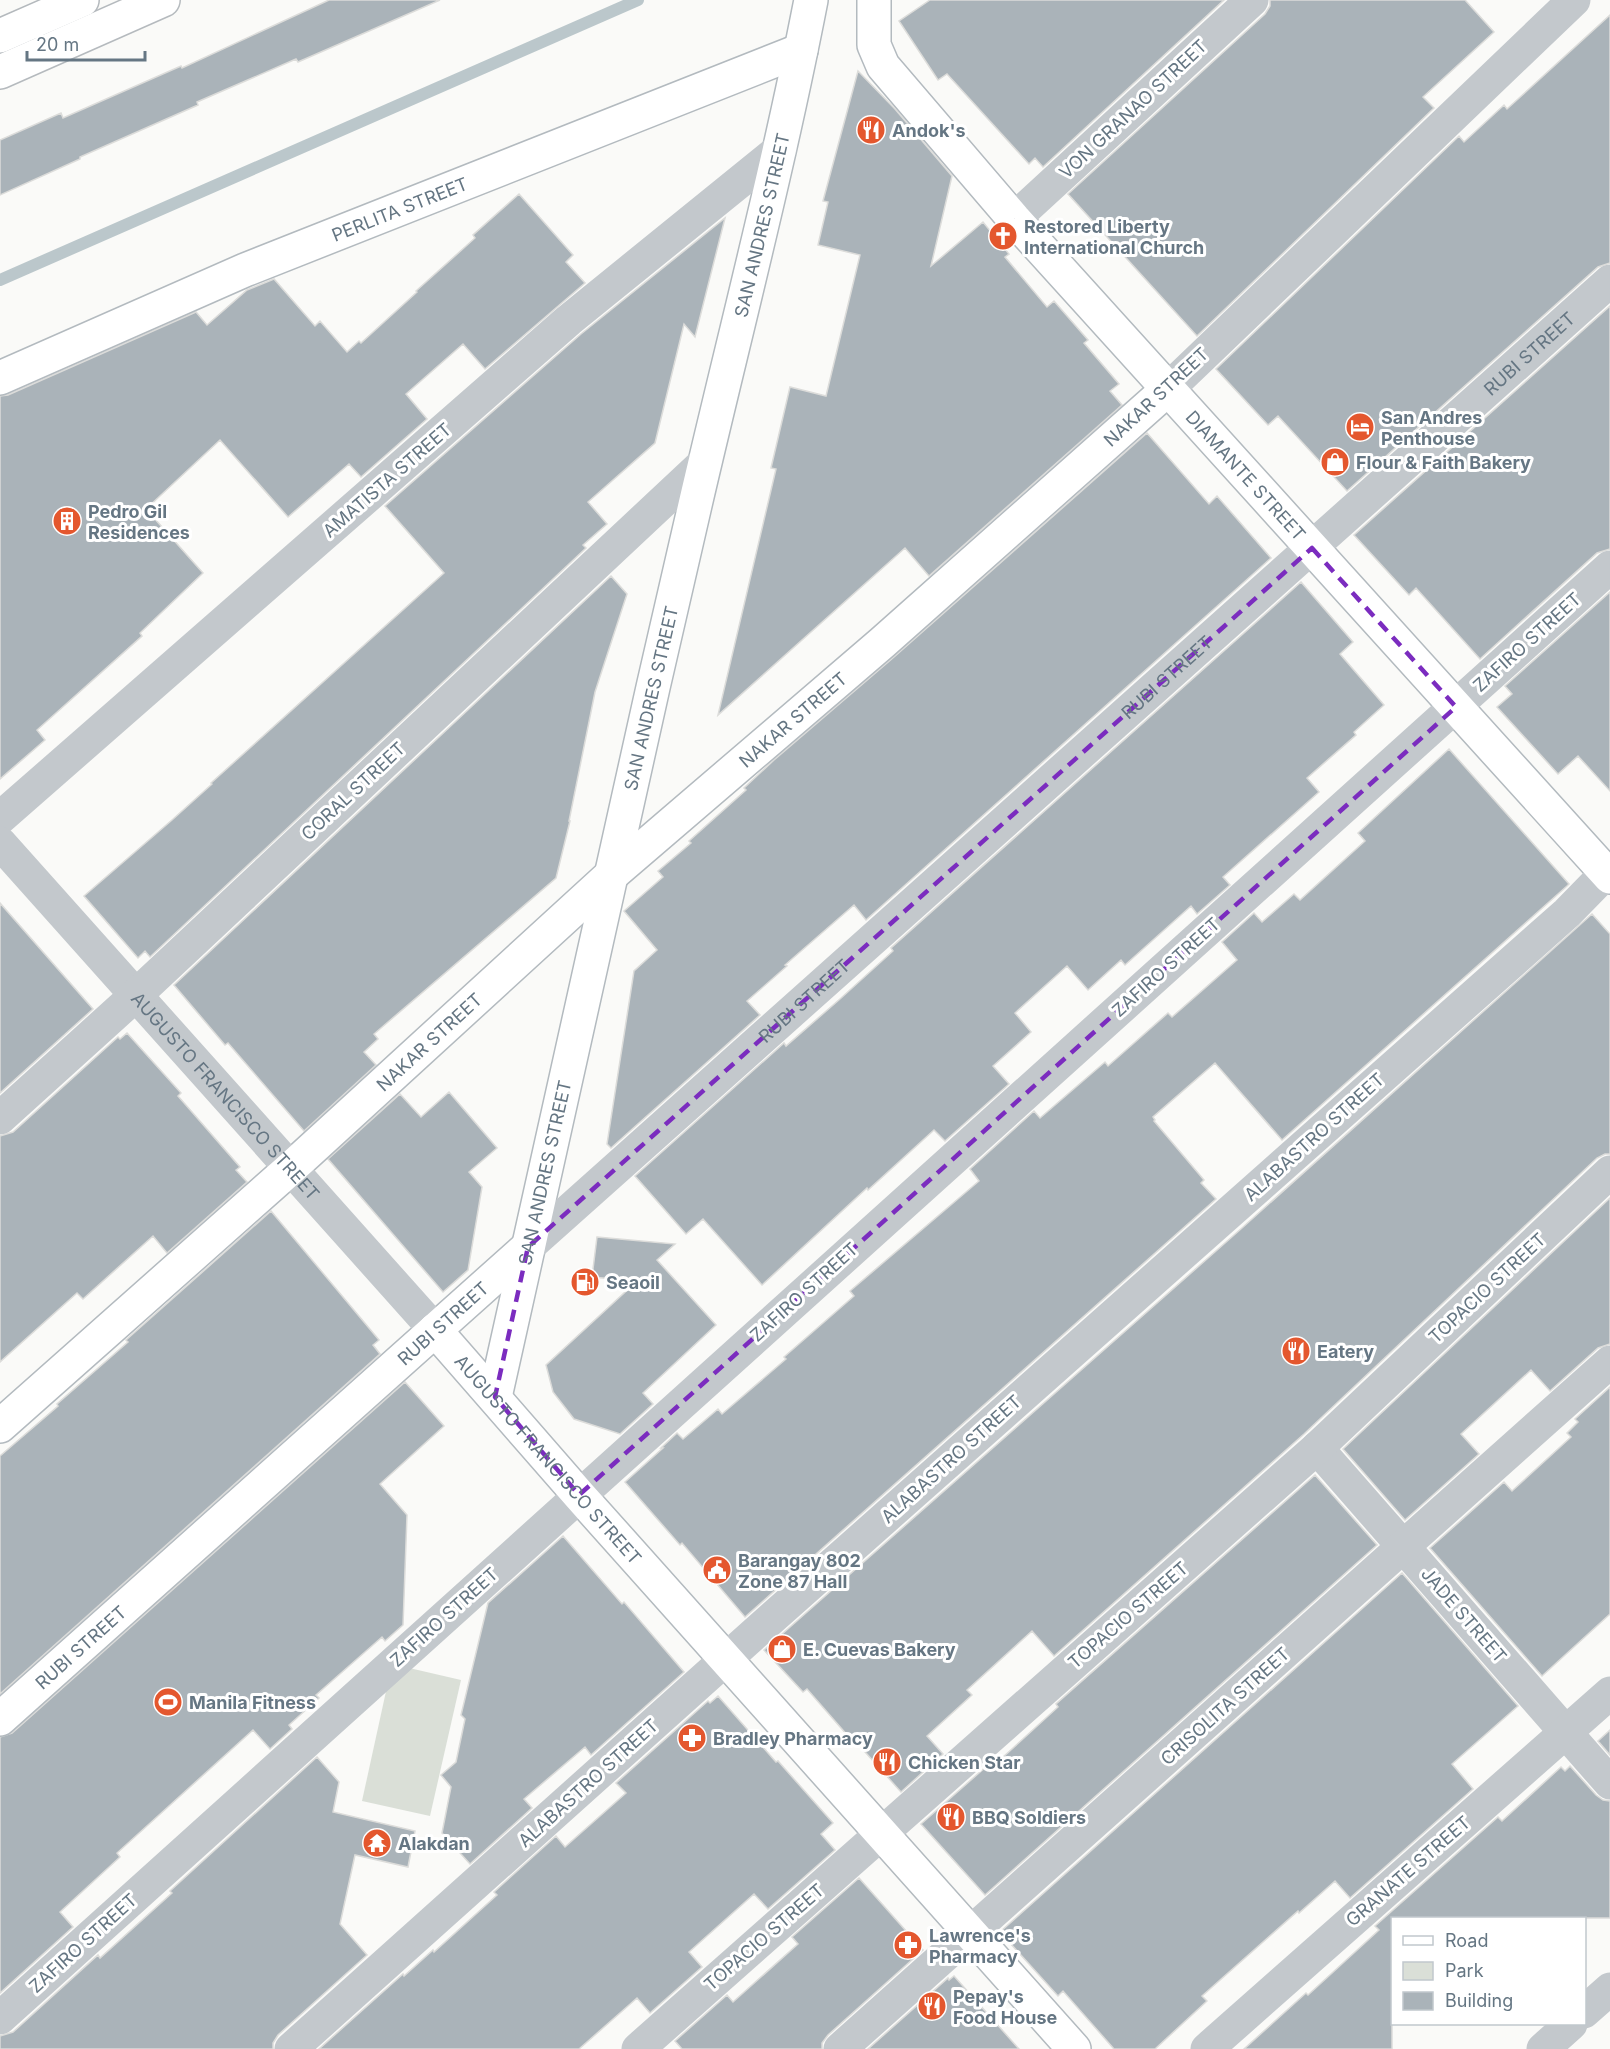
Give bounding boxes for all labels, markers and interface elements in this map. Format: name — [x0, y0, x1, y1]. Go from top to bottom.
scale bar — [27, 24, 146, 62]
text: 20 m — [36, 34, 79, 55]
street label: VON GRANAO STREET — [1055, 35, 1211, 183]
restaurant icon: Andok's — [855, 114, 887, 146]
place label: Andok's — [892, 120, 966, 141]
street label: SAN ANDRES STREET — [730, 131, 793, 319]
street label: PERLITA STREET — [329, 172, 471, 245]
place label: Restored Liberty International Church — [1024, 216, 1204, 258]
church icon: Restored Liberty International Church — [987, 220, 1019, 252]
street label: RUBI STREET — [1479, 307, 1579, 399]
street label: NAKAR STREET — [1099, 343, 1213, 451]
street label: DIAMANTE STREET — [1182, 406, 1310, 545]
place label: San Andres Penthouse — [1381, 407, 1482, 449]
hotel icon: San Andres Penthouse — [1344, 411, 1376, 443]
street label: AMATISTA STREET — [319, 419, 455, 541]
shop icon: Flour & Faith Bakery — [1319, 446, 1351, 478]
place label: Flour & Faith Bakery — [1356, 452, 1531, 473]
place label: Pedro Gil Residences — [88, 501, 190, 543]
building icon: Pedro Gil Residences — [51, 505, 83, 537]
street label: ZAFIRO STREET — [1469, 588, 1585, 696]
street label: SAN ANDRES STREET — [619, 604, 682, 792]
street label: RUBI STREET — [1117, 631, 1216, 723]
street label: NAKAR STREET — [735, 668, 851, 771]
street label: CORAL STREET — [297, 738, 409, 844]
street label: ZAFIRO STREET — [1108, 913, 1224, 1021]
street label: RUBI STREET — [754, 955, 854, 1047]
street label: AUGUSTO FRANCISCO STREET — [128, 988, 324, 1204]
street label: NAKAR STREET — [372, 988, 486, 1095]
street label: ALABASTRO STREET — [1240, 1069, 1388, 1205]
street label: SAN ANDRES STREET — [514, 1078, 575, 1267]
street label: TOPACIO STREET — [1424, 1229, 1550, 1347]
street label: ZAFIRO STREET — [746, 1238, 862, 1346]
fuel station icon: Seaoil — [569, 1266, 601, 1298]
place label: Seaoil — [606, 1272, 660, 1293]
street label: RUBI STREET — [393, 1277, 493, 1369]
restaurant icon: Eatery — [1280, 1335, 1312, 1367]
place label: Eatery — [1317, 1341, 1374, 1362]
street label: AUGUSTO FRANCISCO STREET — [451, 1350, 646, 1568]
street label: ALABASTRO STREET — [877, 1391, 1025, 1527]
place label: Barangay 802 Zone 87 Hall — [738, 1550, 861, 1592]
public building icon: Barangay 802 Zone 87 Hall — [701, 1554, 733, 1586]
street label: TOPACIO STREET — [1064, 1557, 1192, 1673]
street label: ZAFIRO STREET — [386, 1563, 502, 1671]
street label: JADE STREET — [1417, 1563, 1511, 1667]
street label: RUBI STREET — [31, 1601, 130, 1693]
shop icon: E. Cuevas Bakery — [766, 1633, 798, 1665]
place label: E. Cuevas Bakery — [803, 1639, 956, 1660]
street label: CRISOLITA STREET — [1156, 1643, 1294, 1769]
sports icon: Manila Fitness — [152, 1686, 184, 1718]
place label: Manila Fitness — [189, 1692, 316, 1713]
street label: ALABASTRO STREET — [514, 1715, 662, 1851]
pharmacy icon: Bradley Pharmacy — [676, 1722, 708, 1754]
place label: Bradley Pharmacy — [713, 1728, 873, 1749]
restaurant icon: Chicken Star — [871, 1746, 903, 1778]
place label: Chicken Star — [908, 1752, 1020, 1773]
restaurant icon: BBQ Soldiers — [935, 1801, 967, 1833]
place label: BBQ Soldiers — [972, 1807, 1086, 1828]
street label: GRANATE STREET — [1342, 1811, 1474, 1931]
temple icon: Alakdan — [361, 1827, 393, 1859]
place label: Alakdan — [398, 1833, 470, 1854]
street label: TOPACIO STREET — [700, 1879, 828, 1995]
street label: ZAFIRO STREET — [25, 1889, 141, 1997]
legend — [1391, 1917, 1586, 2025]
place label: Lawrence's Pharmacy — [929, 1925, 1031, 1967]
pharmacy icon: Lawrence's Pharmacy — [892, 1929, 924, 1961]
text: Road — [1445, 1930, 1488, 1951]
text: Park — [1445, 1960, 1484, 1981]
place label: Pepay's Food House — [953, 1986, 1058, 2028]
restaurant icon: Pepay's Food House — [916, 1990, 948, 2022]
text: Building — [1445, 1990, 1513, 2011]

